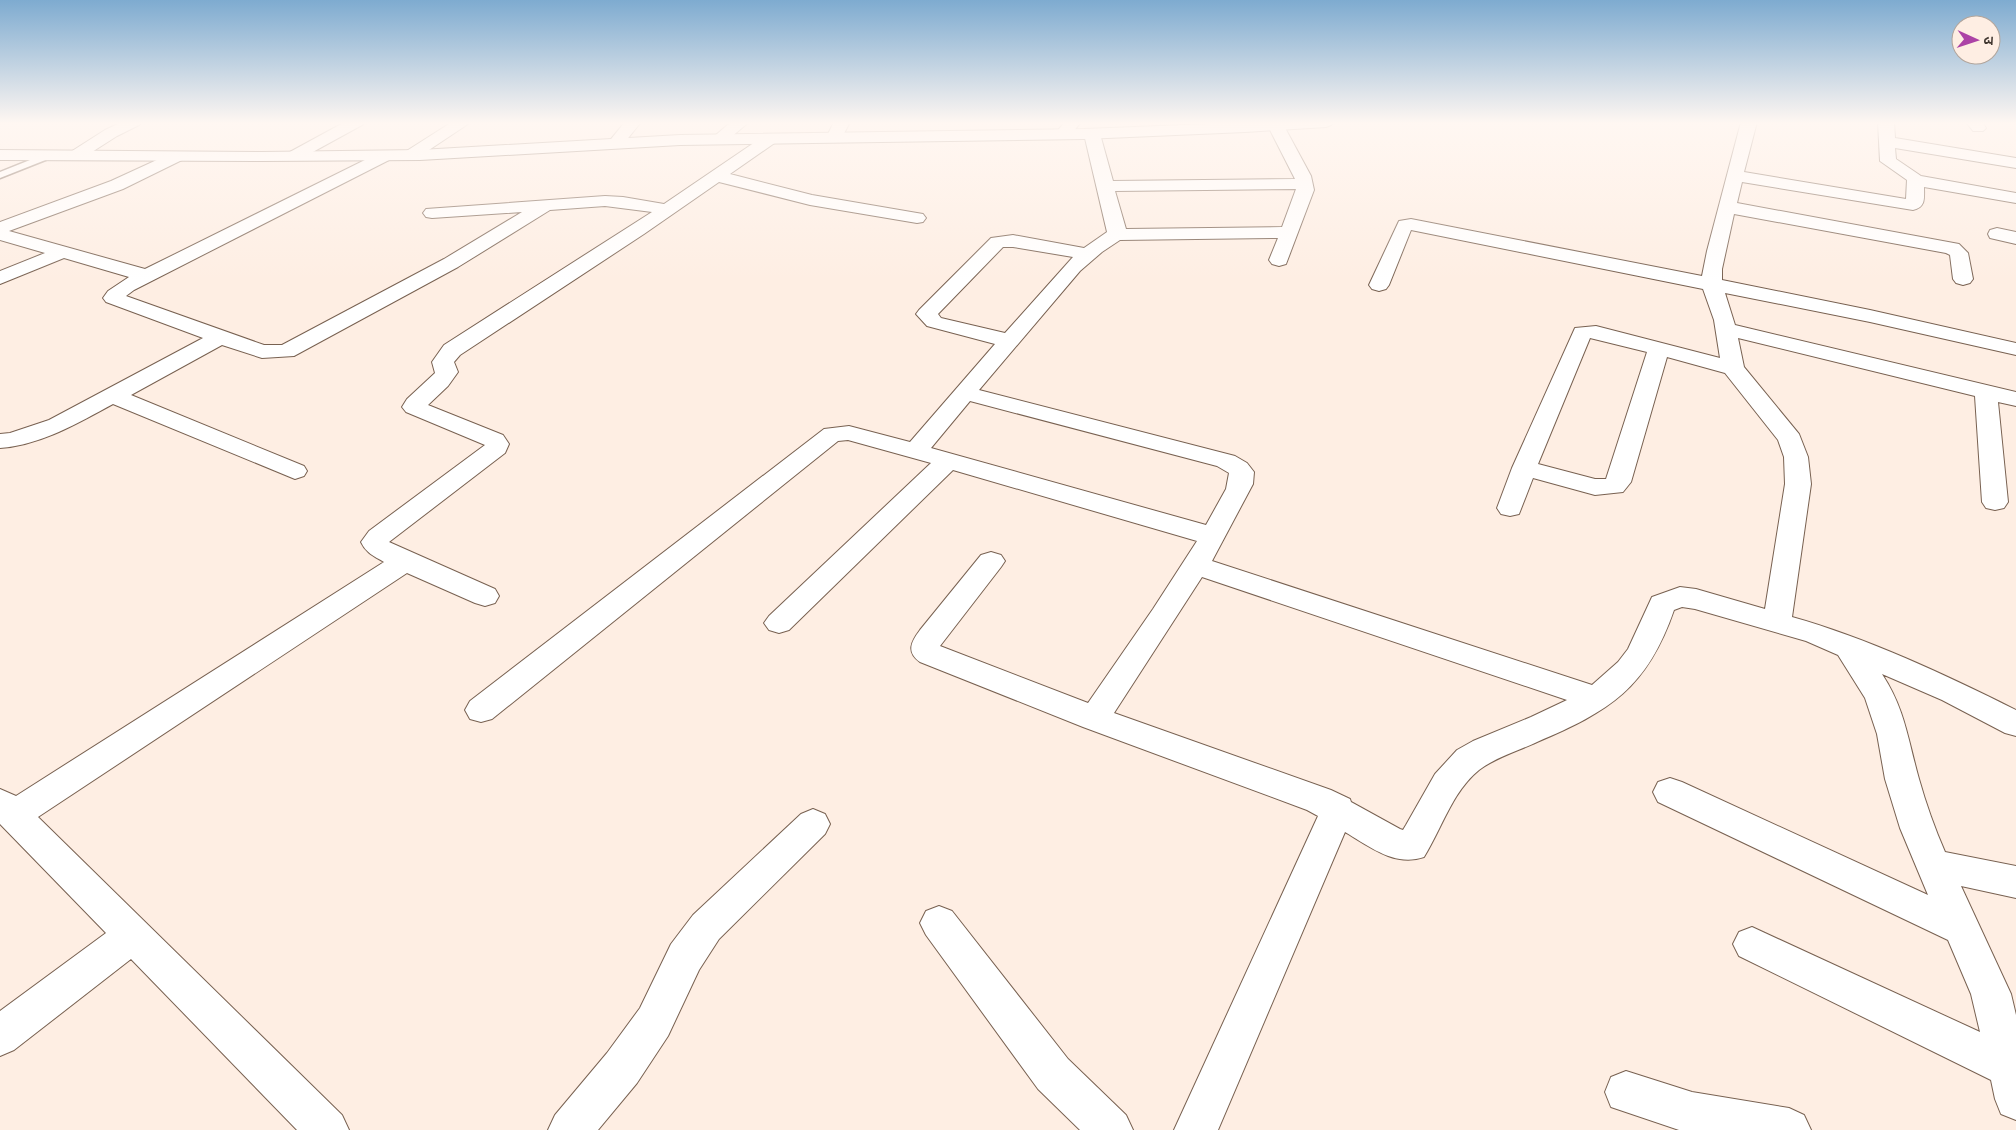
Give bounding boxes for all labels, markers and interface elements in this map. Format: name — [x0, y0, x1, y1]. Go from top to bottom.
north arrow — [1951, 15, 2001, 65]
text: उ — [1981, 36, 1998, 46]

